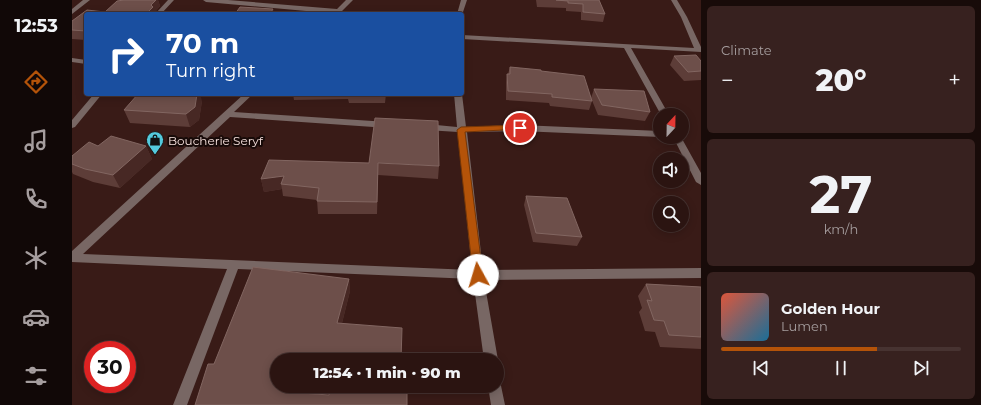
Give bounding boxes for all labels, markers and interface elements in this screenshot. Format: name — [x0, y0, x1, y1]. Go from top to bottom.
text: 12:53 — [14, 15, 58, 37]
text: 70 m — [166, 26, 239, 60]
icon: right — [100, 28, 152, 80]
text: Climate — [721, 42, 772, 58]
text: Turn right — [166, 60, 256, 82]
text: 20° — [815, 62, 867, 99]
text: − — [721, 67, 734, 94]
text: + — [948, 67, 961, 94]
icon: directions — [22, 68, 50, 96]
north arrow — [653, 108, 689, 144]
map controls — [653, 108, 689, 232]
pin — [503, 111, 537, 145]
icon: arrive — [509, 117, 531, 139]
icon: music — [22, 127, 50, 155]
shop icon: Boucherie Seryf — [145, 130, 165, 155]
place label: Boucherie Seryf — [168, 133, 264, 148]
button: sound — [653, 152, 689, 188]
text: 27 — [810, 163, 872, 226]
icon: phone — [22, 185, 50, 213]
button: search — [653, 196, 689, 232]
text: km/h — [824, 221, 858, 237]
icon: climate — [22, 244, 50, 272]
position arrow — [457, 254, 499, 296]
text: Golden Hour — [781, 299, 880, 318]
icon: car — [22, 303, 50, 331]
text: Lumen — [781, 318, 828, 334]
speed limit sign: 30 — [84, 341, 136, 393]
icon: previous — [750, 357, 772, 379]
icon: pause — [830, 357, 852, 379]
icon: next — [910, 357, 932, 379]
icon: filters — [22, 362, 50, 390]
text: 12:54 · 1 min · 90 m — [313, 363, 461, 382]

